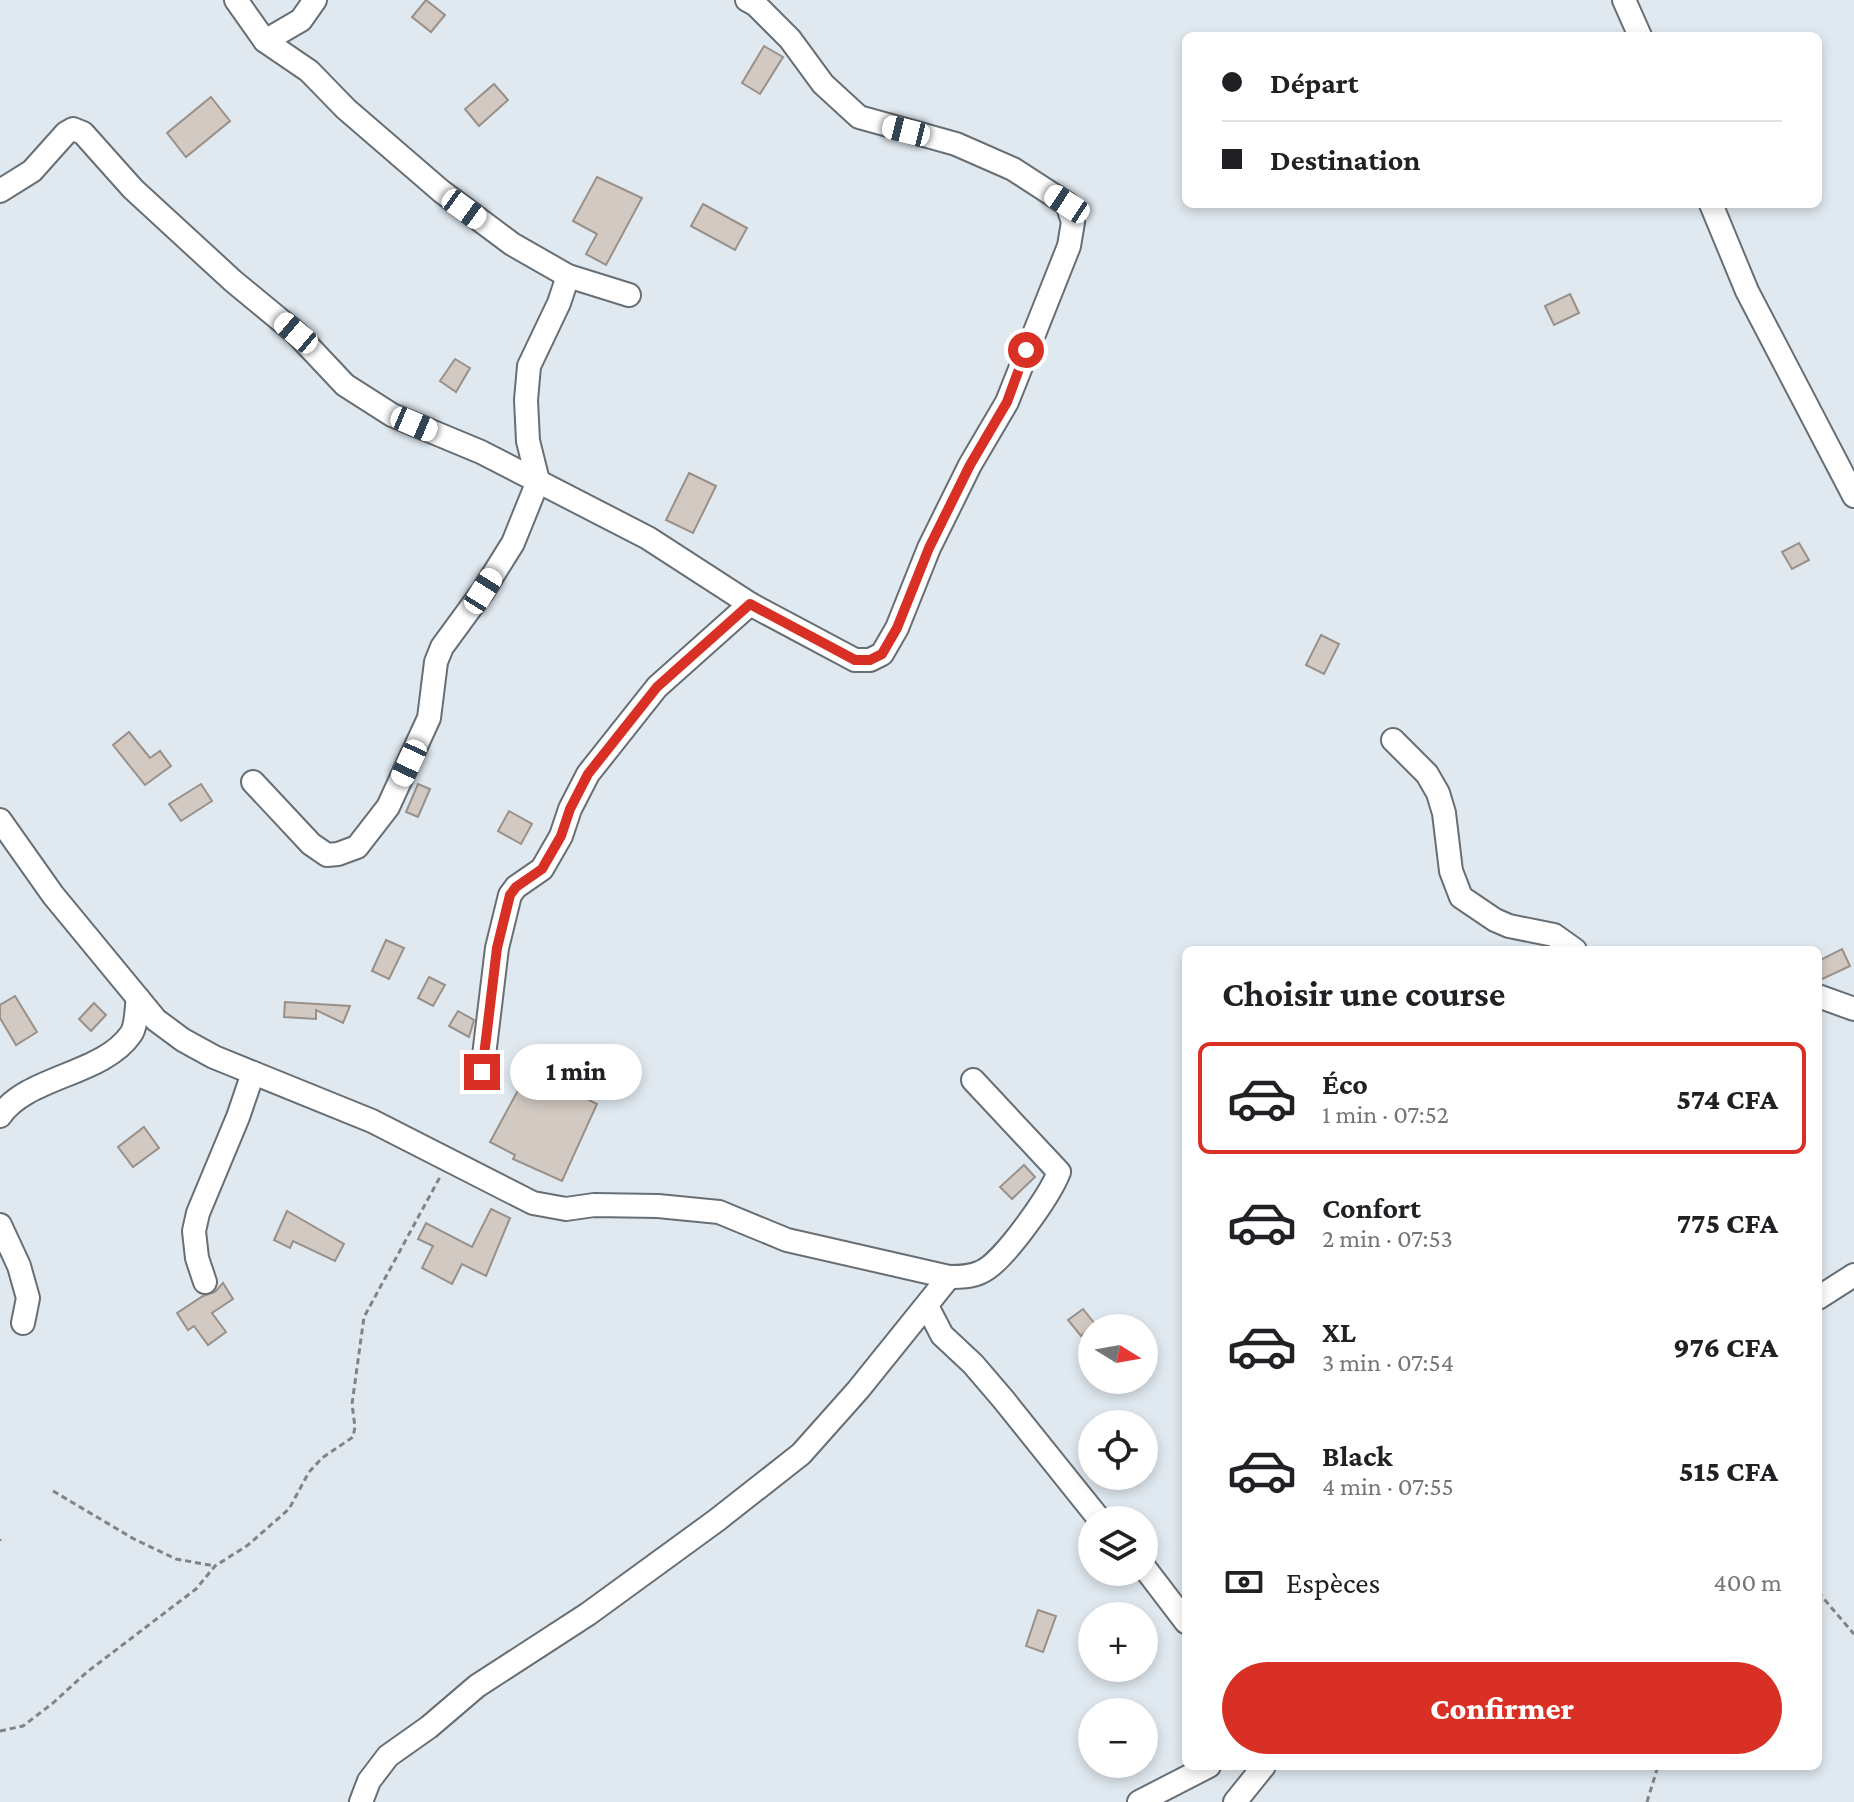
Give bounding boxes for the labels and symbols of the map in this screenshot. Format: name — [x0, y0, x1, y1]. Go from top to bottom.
car — [880, 114, 932, 148]
car — [1040, 181, 1094, 227]
car — [438, 185, 490, 233]
car — [270, 308, 322, 358]
route start — [1008, 332, 1044, 368]
car — [387, 404, 441, 444]
car — [460, 564, 506, 618]
car — [388, 736, 430, 790]
callout: 1 min — [510, 1044, 642, 1100]
route end — [464, 1054, 500, 1090]
north arrow — [1078, 1314, 1158, 1394]

